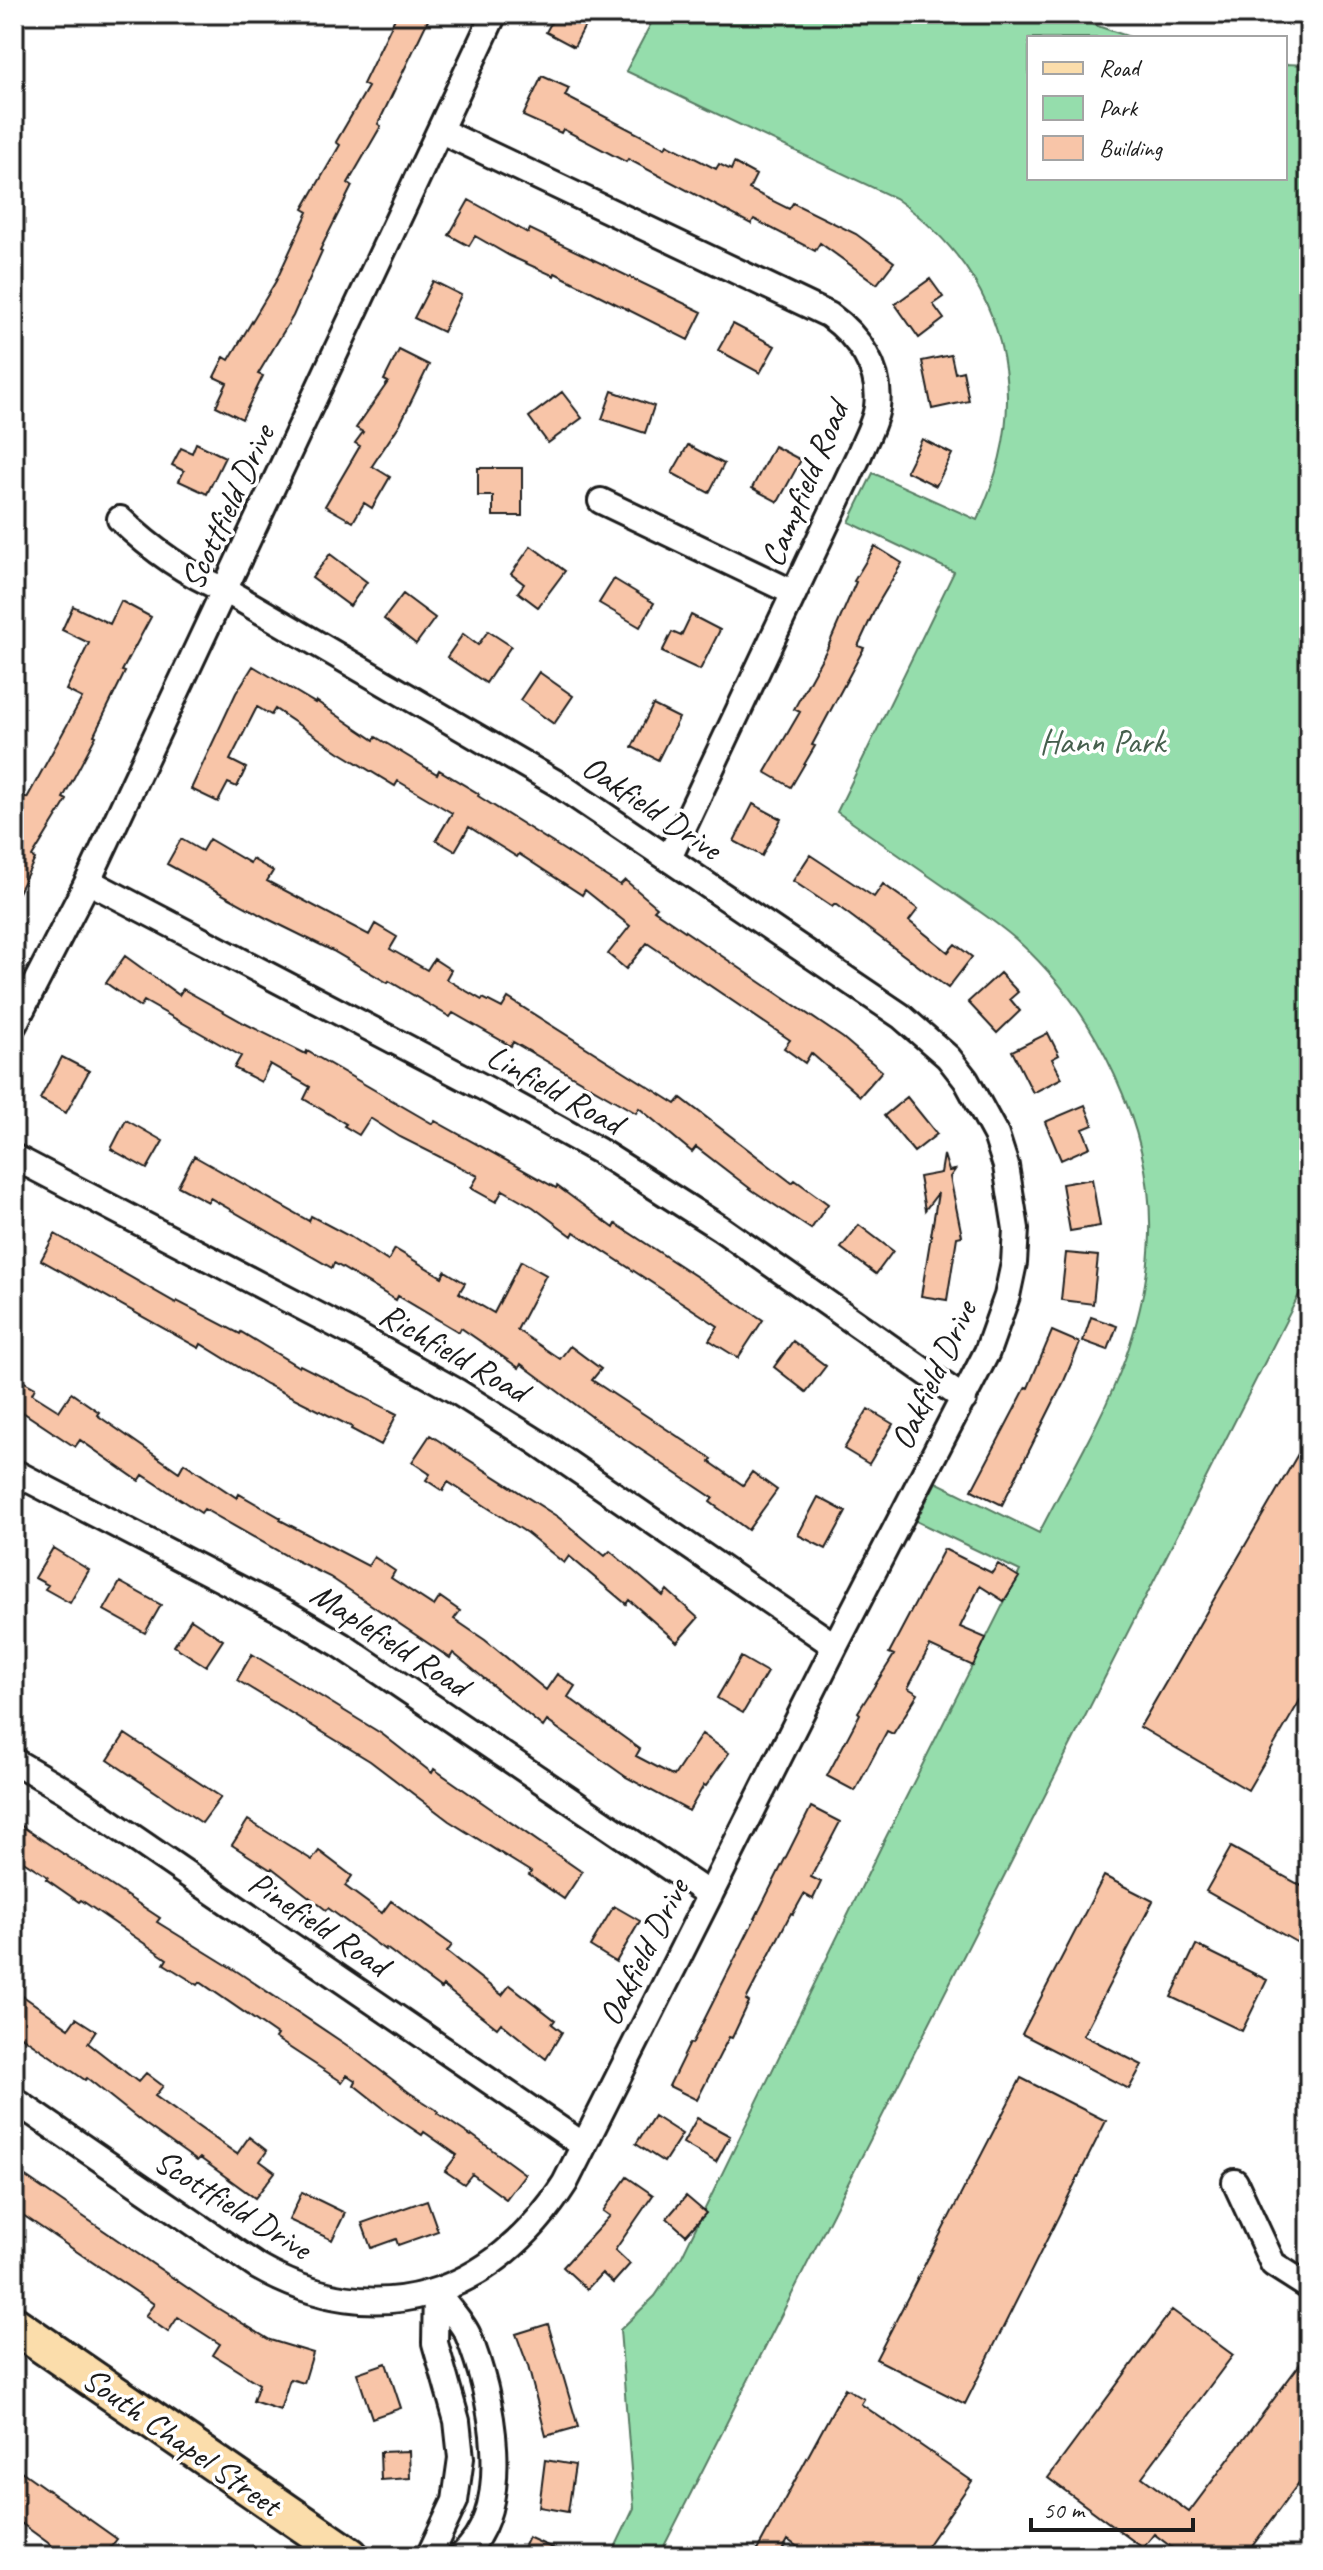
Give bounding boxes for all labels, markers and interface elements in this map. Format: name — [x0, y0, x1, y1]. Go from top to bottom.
legend — [1027, 36, 1287, 180]
text: Road — [1099, 53, 1143, 83]
text: Park — [1099, 93, 1139, 123]
text: Building — [1099, 133, 1164, 163]
street label: Campfield Road — [750, 390, 860, 573]
street label: Scottfield Drive — [170, 415, 285, 596]
park label: Hann Park — [1039, 720, 1167, 763]
street label: Oakfield Drive — [574, 745, 732, 871]
street label: Linfield Road — [480, 1034, 634, 1146]
street label: Oakfield Drive — [880, 1291, 987, 1456]
street label: Richfield Road — [372, 1292, 541, 1414]
street label: Maplefield Road — [303, 1572, 482, 1709]
street label: Pinefield Road — [241, 1861, 401, 1988]
street label: Oakfield Drive — [588, 1869, 700, 2033]
street label: Scottfield Drive — [147, 2139, 322, 2271]
street label: South Chapel Street — [74, 2357, 293, 2527]
scale bar — [1031, 2482, 1193, 2532]
text: 50 m — [1043, 2495, 1086, 2525]

